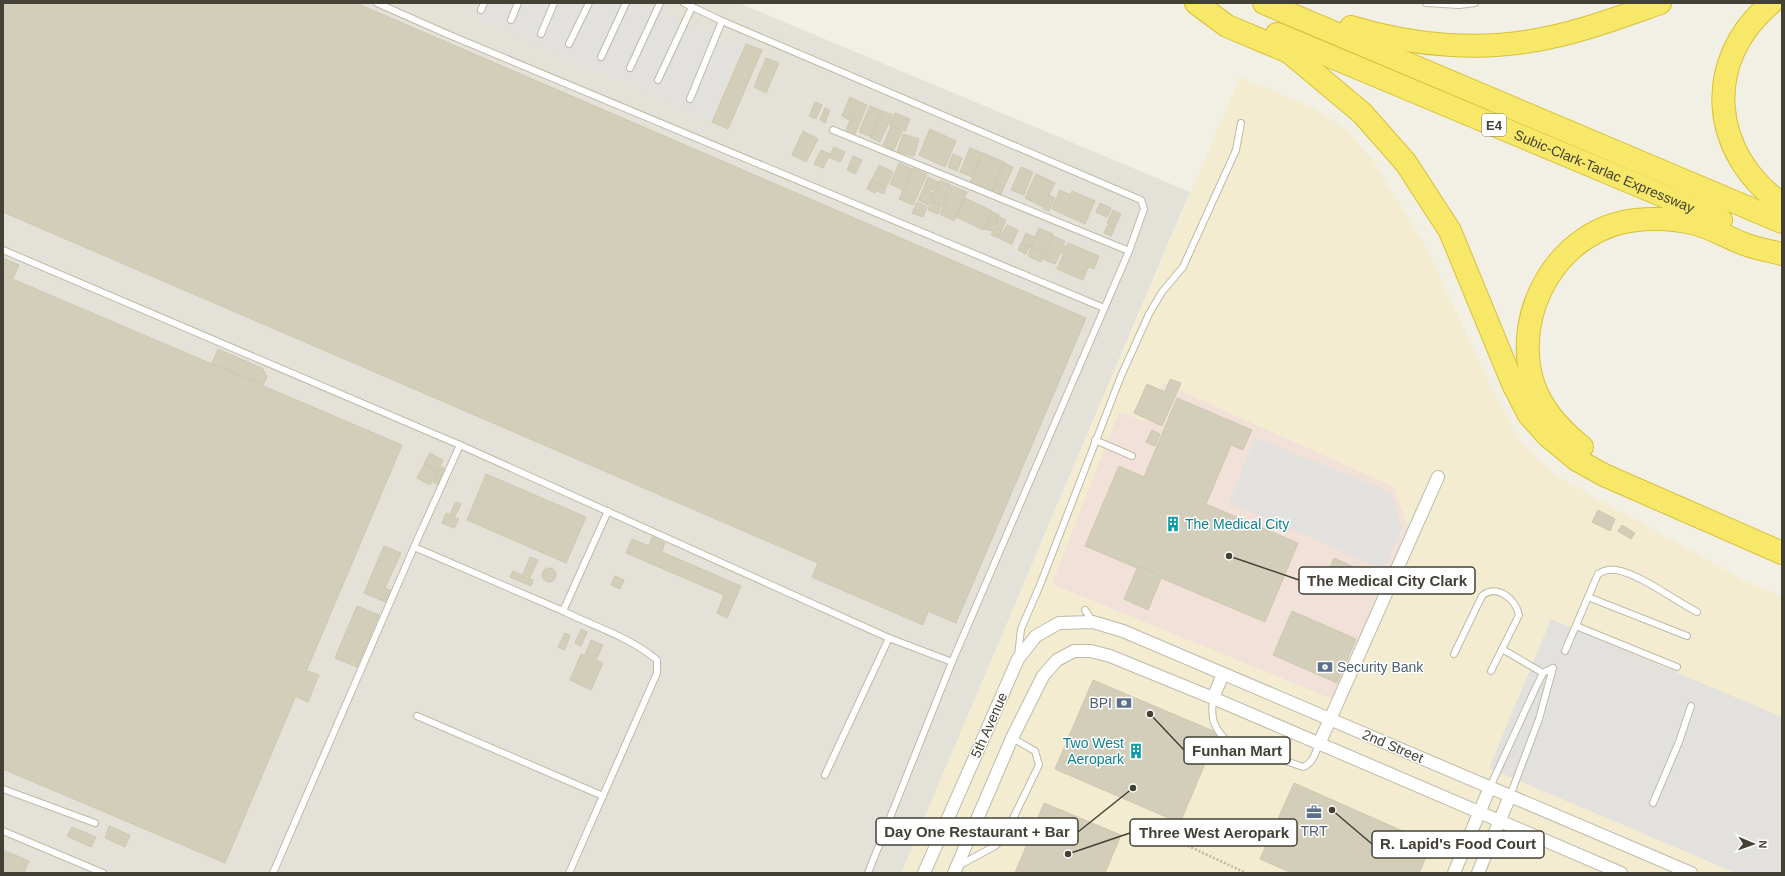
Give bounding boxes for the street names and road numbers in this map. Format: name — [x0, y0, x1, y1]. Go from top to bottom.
road number: E4 — [1482, 114, 1506, 136]
street label: Subic-Clark-Tarlac Expressway — [1512, 126, 1697, 216]
street label: 5th Avenue — [967, 690, 1011, 760]
street label: 2nd Street — [1360, 726, 1426, 766]

